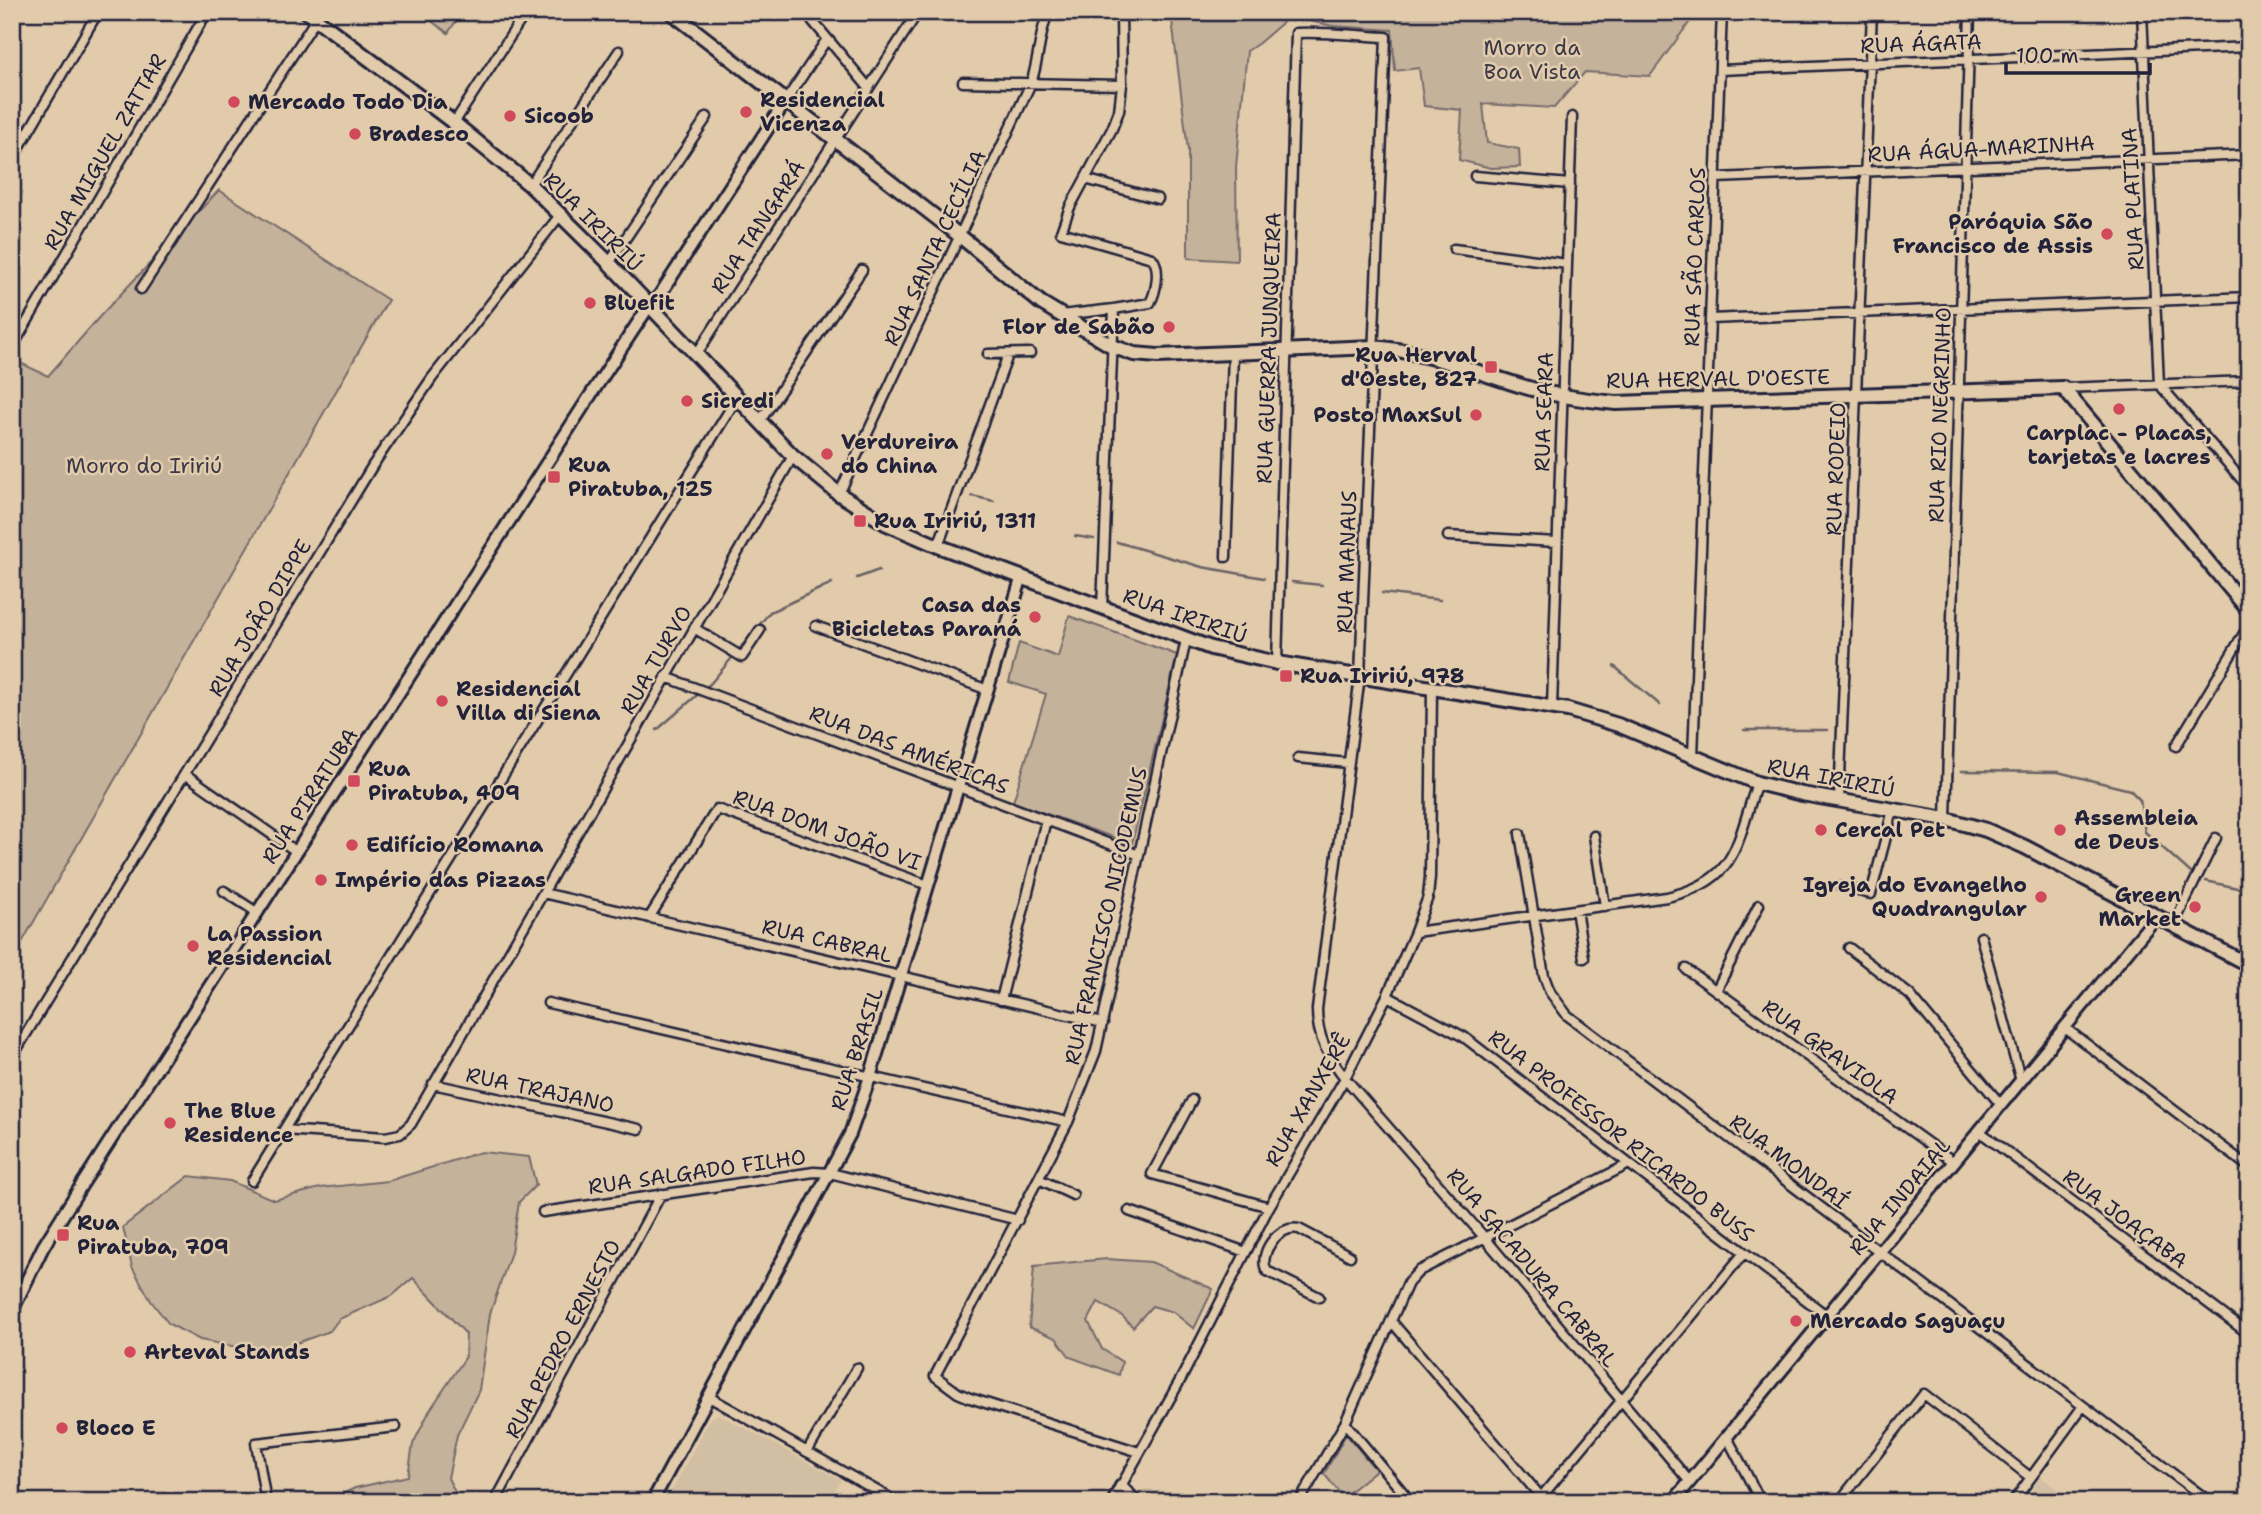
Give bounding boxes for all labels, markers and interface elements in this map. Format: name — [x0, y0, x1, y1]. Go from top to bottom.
street label: RUA ÁGATA — [1860, 27, 1982, 60]
scale bar — [2006, 32, 2149, 76]
park label: Morro da Boa Vista — [1484, 34, 1580, 86]
text: 100 m — [2016, 42, 2079, 70]
street label: RUA MIGUEL ZATTAR — [37, 49, 173, 255]
place label: Residencial Vicenza — [760, 86, 885, 138]
place label: Mercado Todo Dia — [248, 88, 448, 116]
marker: Mercado Todo Dia — [226, 94, 242, 110]
place label: Sicoob — [524, 102, 594, 130]
marker: Residencial Vicenza — [738, 104, 754, 120]
marker: Sicoob — [502, 108, 518, 124]
place label: Bradesco — [369, 120, 469, 148]
marker: Bradesco — [347, 126, 363, 142]
street label: RUA PLATINA — [2115, 127, 2151, 271]
street label: RUA ÁGUA-MARINHA — [1867, 128, 2095, 169]
street label: RUA SANTA CECÍLIA — [876, 145, 993, 350]
street label: RUA TANGARÁ — [704, 154, 812, 299]
street label: RUA IRIRIÚ — [537, 166, 649, 278]
street label: RUA SÃO CARLOS — [1677, 167, 1712, 347]
place label: Paróquia São Francisco de Assis — [1893, 208, 2093, 260]
street label: RUA GUERRA JUNQUEIRA — [1250, 212, 1288, 484]
marker: Paróquia São Francisco de Assis — [2099, 226, 2115, 242]
place label: Bluefit — [604, 289, 675, 317]
marker: Bluefit — [582, 295, 598, 311]
street label: RUA RIO NEGRINHO — [1922, 307, 1958, 523]
place label: Flor de Sabão — [1003, 313, 1155, 341]
marker: Flor de Sabão — [1161, 319, 1177, 335]
place label: Rua Herval d'Oeste, 827 — [1341, 341, 1477, 393]
street label: RUA SEARA — [1528, 352, 1560, 472]
marker: Rua Herval d'Oeste, 827 — [1483, 359, 1499, 375]
street label: RUA HERVAL D'OESTE — [1606, 363, 1830, 395]
place label: Sicredi — [701, 387, 774, 415]
marker: Sicredi — [679, 393, 695, 409]
place label: Posto MaxSul — [1313, 401, 1462, 429]
marker: Carplac - Placas, tarjetas e lacres — [2111, 401, 2127, 417]
street label: RUA RODEIO — [1820, 402, 1852, 536]
marker: Posto MaxSul — [1468, 407, 1484, 423]
place label: Carplac - Placas, tarjetas e lacres — [2026, 419, 2212, 471]
place label: Verdureira do China — [841, 428, 959, 480]
marker: Verdureira do China — [819, 446, 835, 462]
place label: Rua Piratuba, 125 — [568, 451, 713, 503]
park label: Morro do Iririú — [66, 452, 222, 480]
marker: Rua Piratuba, 125 — [546, 469, 562, 485]
street label: RUA MANAUS — [1331, 490, 1363, 634]
place label: Rua Iririú, 1311 — [874, 507, 1036, 535]
marker: Rua Iririú, 1311 — [852, 513, 868, 529]
street label: RUA JOÃO DIPPE — [201, 534, 318, 702]
street label: RUA IRIRIÚ — [1119, 581, 1251, 650]
place label: Casa das Bicicletas Paraná — [832, 591, 1022, 643]
street label: RUA TURVO — [614, 601, 698, 719]
marker: Casa das Bicicletas Paraná — [1027, 609, 1043, 625]
place label: Rua Iririú, 978 — [1300, 662, 1464, 690]
marker: Rua Iririú, 978 — [1278, 668, 1294, 684]
place label: Residencial Villa di Siena — [456, 675, 601, 727]
marker: Residencial Villa di Siena — [434, 693, 450, 709]
street label: RUA DAS AMÉRICAS — [805, 698, 1013, 801]
street label: RUA PIRATUBA — [256, 723, 364, 869]
street label: RUA IRIRIÚ — [1765, 751, 1897, 804]
place label: Rua Piratuba, 409 — [368, 755, 520, 807]
street label: RUA FRANCISCO NICODEMUS — [1058, 764, 1154, 1068]
marker: Rua Piratuba, 409 — [346, 773, 362, 789]
street label: RUA DOM JOÃO VI — [729, 782, 925, 877]
place label: Assembleia de Deus — [2074, 804, 2199, 856]
place label: Cercal Pet — [1835, 816, 1945, 844]
marker: Cercal Pet — [1813, 822, 1829, 838]
marker: Assembleia de Deus — [2052, 822, 2068, 838]
place label: Edifício Romana — [366, 831, 544, 859]
marker: Edifício Romana — [344, 837, 360, 853]
place label: Império das Pizzas — [335, 866, 546, 894]
place label: Igreja do Evangelho Quadrangular — [1803, 871, 2027, 923]
marker: Império das Pizzas — [313, 872, 329, 888]
place label: Green Market — [2099, 881, 2181, 933]
marker: Igreja do Evangelho Quadrangular — [2033, 889, 2049, 905]
marker: Green Market — [2187, 899, 2203, 915]
street label: RUA CABRAL — [759, 912, 895, 970]
place label: La Passion Residencial — [207, 920, 332, 972]
marker: La Passion Residencial — [185, 938, 201, 954]
street label: RUA BRASIL — [824, 984, 890, 1114]
street label: RUA GRAVIOLA — [1756, 993, 1904, 1111]
street label: RUA PROFESSOR RICARDO BUSS — [1482, 1023, 1760, 1249]
street label: RUA XANXERÊ — [1258, 1028, 1357, 1172]
street label: RUA TRAJANO — [463, 1061, 617, 1119]
place label: The Blue Residence — [184, 1097, 294, 1149]
street label: RUA MONDAÍ — [1724, 1107, 1855, 1216]
marker: The Blue Residence — [162, 1115, 178, 1131]
street label: RUA INDAIAL — [1843, 1132, 1957, 1261]
street label: RUA SALGADO FILHO — [586, 1143, 808, 1201]
street label: RUA SACADURA CABRAL — [1440, 1163, 1624, 1374]
street label: RUA JOAÇABA — [2057, 1163, 2193, 1275]
place label: Rua Piratuba, 709 — [77, 1209, 229, 1261]
marker: Rua Piratuba, 709 — [55, 1227, 71, 1243]
street label: RUA PEDRO ERNESTO — [499, 1235, 627, 1443]
place label: Mercado Saguaçu — [1810, 1307, 2006, 1335]
marker: Mercado Saguaçu — [1788, 1313, 1804, 1329]
place label: Arteval Stands — [144, 1338, 310, 1366]
marker: Arteval Stands — [122, 1344, 138, 1360]
place label: Bloco E — [76, 1414, 156, 1442]
marker: Bloco E — [54, 1420, 70, 1436]

